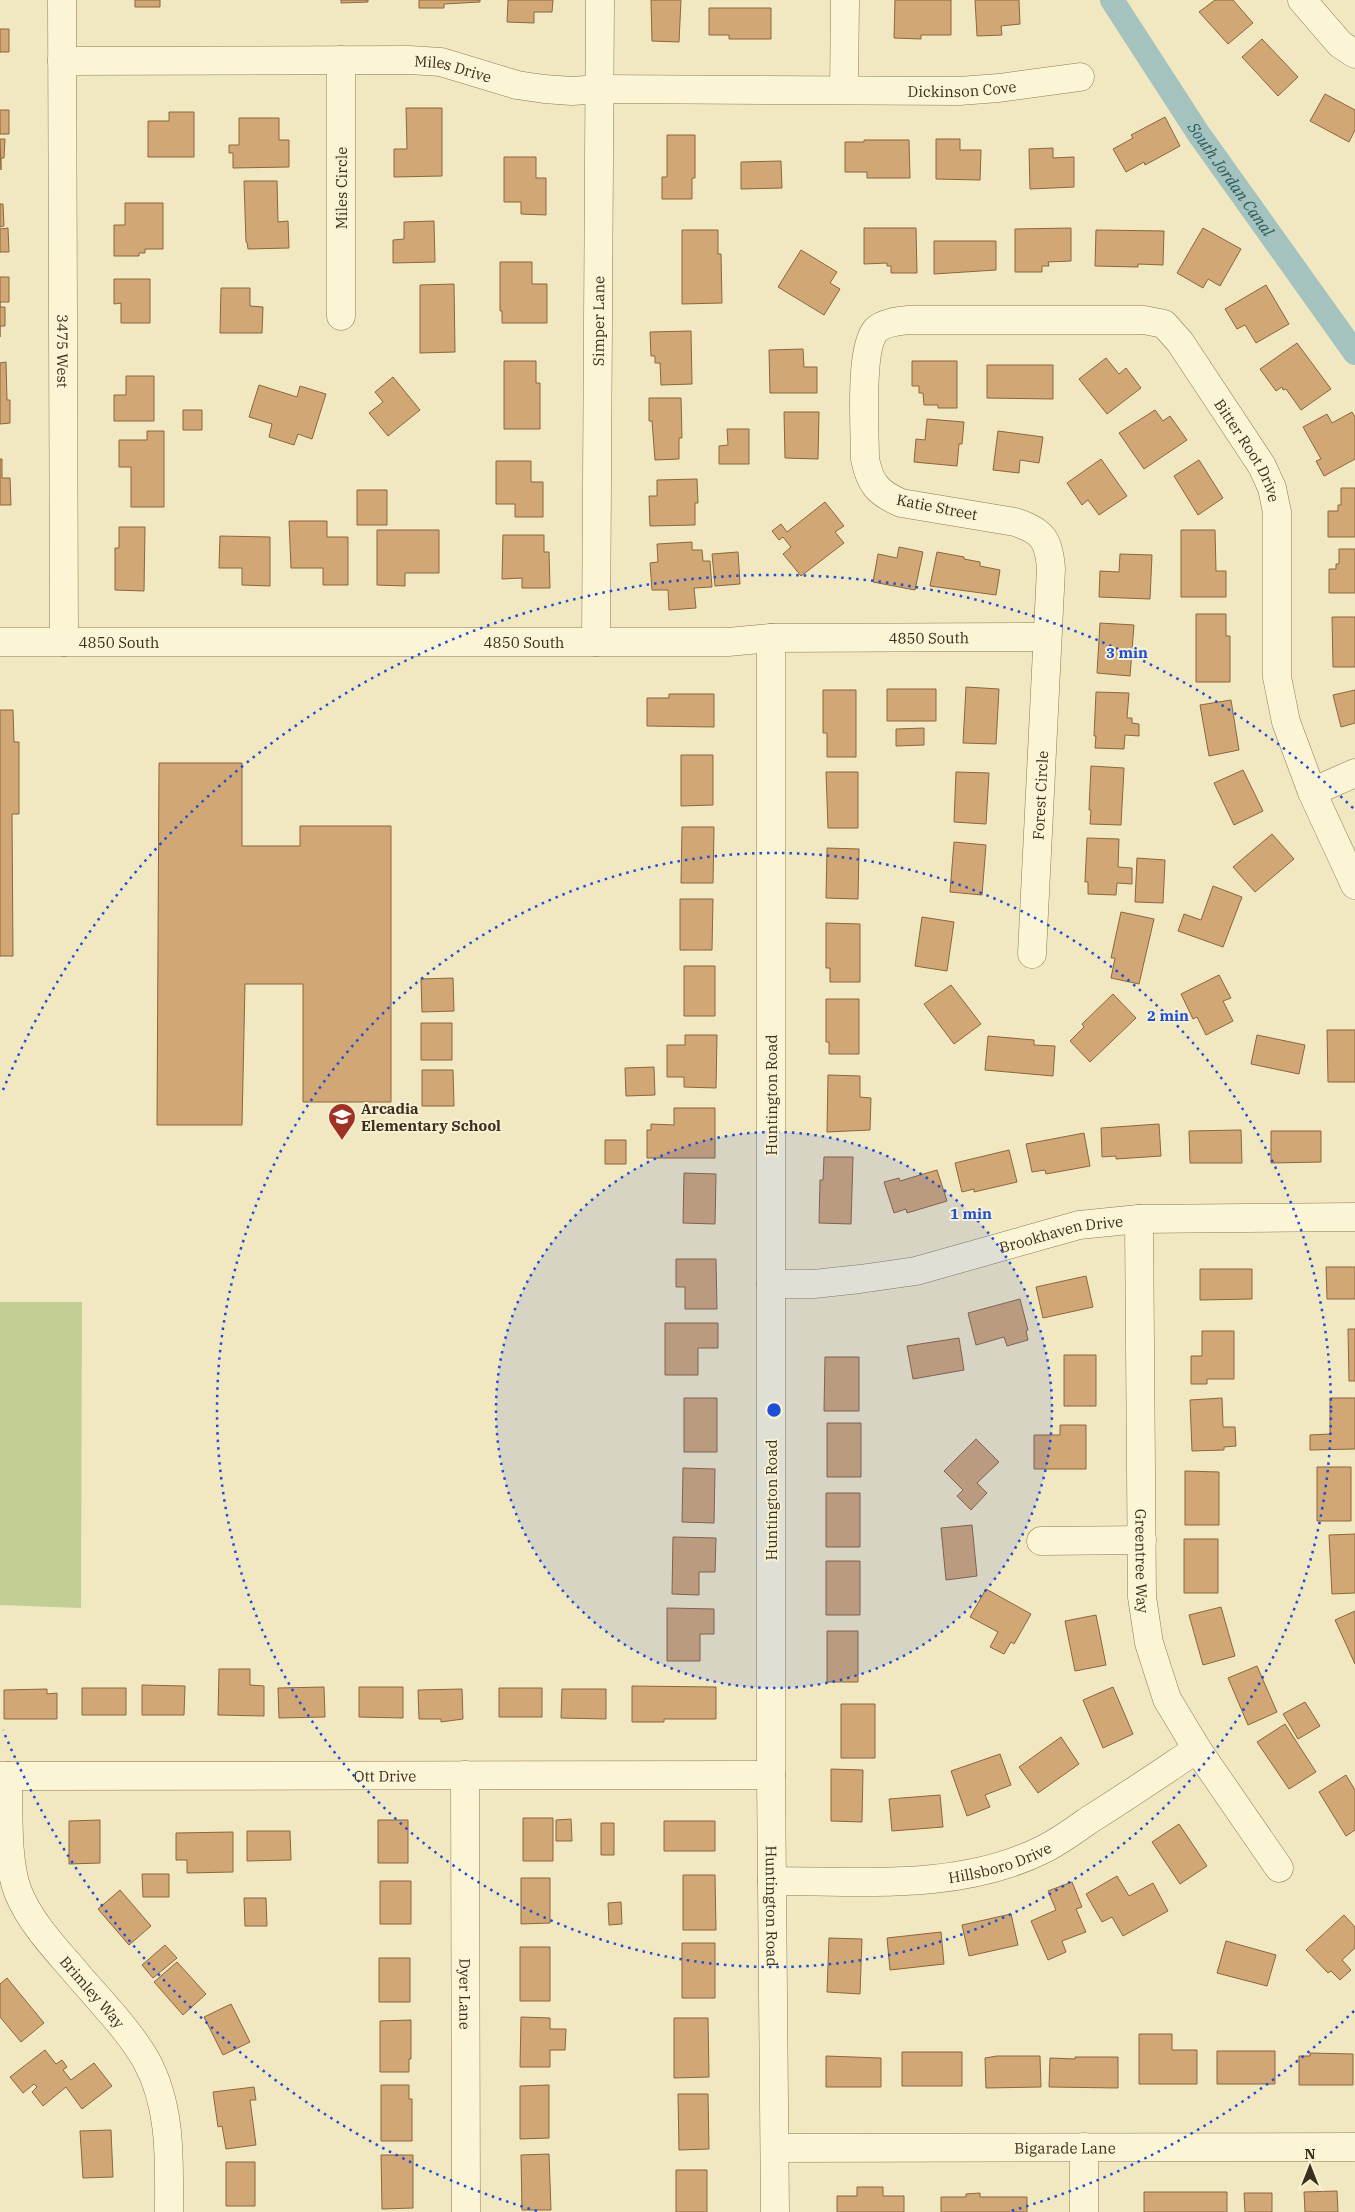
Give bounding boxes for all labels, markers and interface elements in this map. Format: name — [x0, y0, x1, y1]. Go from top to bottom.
street label: Miles Drive — [414, 51, 494, 86]
street label: Dickinson Cove — [908, 76, 1018, 101]
water label: South Jordan Canal — [1183, 117, 1279, 240]
street label: Miles Circle — [332, 147, 351, 229]
street label: Simper Lane — [588, 276, 608, 366]
street label: 3475 West — [53, 314, 73, 388]
street label: Bitter Root Drive — [1211, 395, 1284, 504]
street label: Katie Street — [895, 490, 979, 524]
street label: 4850 South — [888, 628, 969, 647]
street label: 4850 South — [79, 633, 159, 652]
street label: 4850 South — [484, 633, 564, 652]
text: 3 min — [1106, 643, 1148, 662]
street label: Forest Circle — [1028, 750, 1052, 840]
text: 2 min — [1147, 1006, 1189, 1025]
street label: Huntington Road — [762, 1034, 781, 1156]
place label: Arcadia Elementary School — [361, 1099, 501, 1135]
school or university icon: Arcadia Elementary School — [327, 1102, 357, 1141]
text: 1 min — [950, 1204, 992, 1223]
street label: Brookhaven Drive — [997, 1211, 1124, 1257]
centre of rings — [765, 1401, 783, 1419]
street label: Huntington Road — [762, 1439, 781, 1561]
street label: Greentree Way — [1132, 1509, 1154, 1614]
street label: Ott Drive — [354, 1766, 416, 1785]
street label: Hillsboro Drive — [947, 1837, 1054, 1887]
street label: Huntington Road — [762, 1845, 782, 1967]
street label: Brimley Way — [56, 1952, 129, 2032]
street label: Dyer Lane — [456, 1958, 475, 2030]
street label: Bigarade Lane — [1014, 2138, 1116, 2157]
north arrow — [1285, 2142, 1335, 2192]
text: N — [1304, 2145, 1316, 2163]

